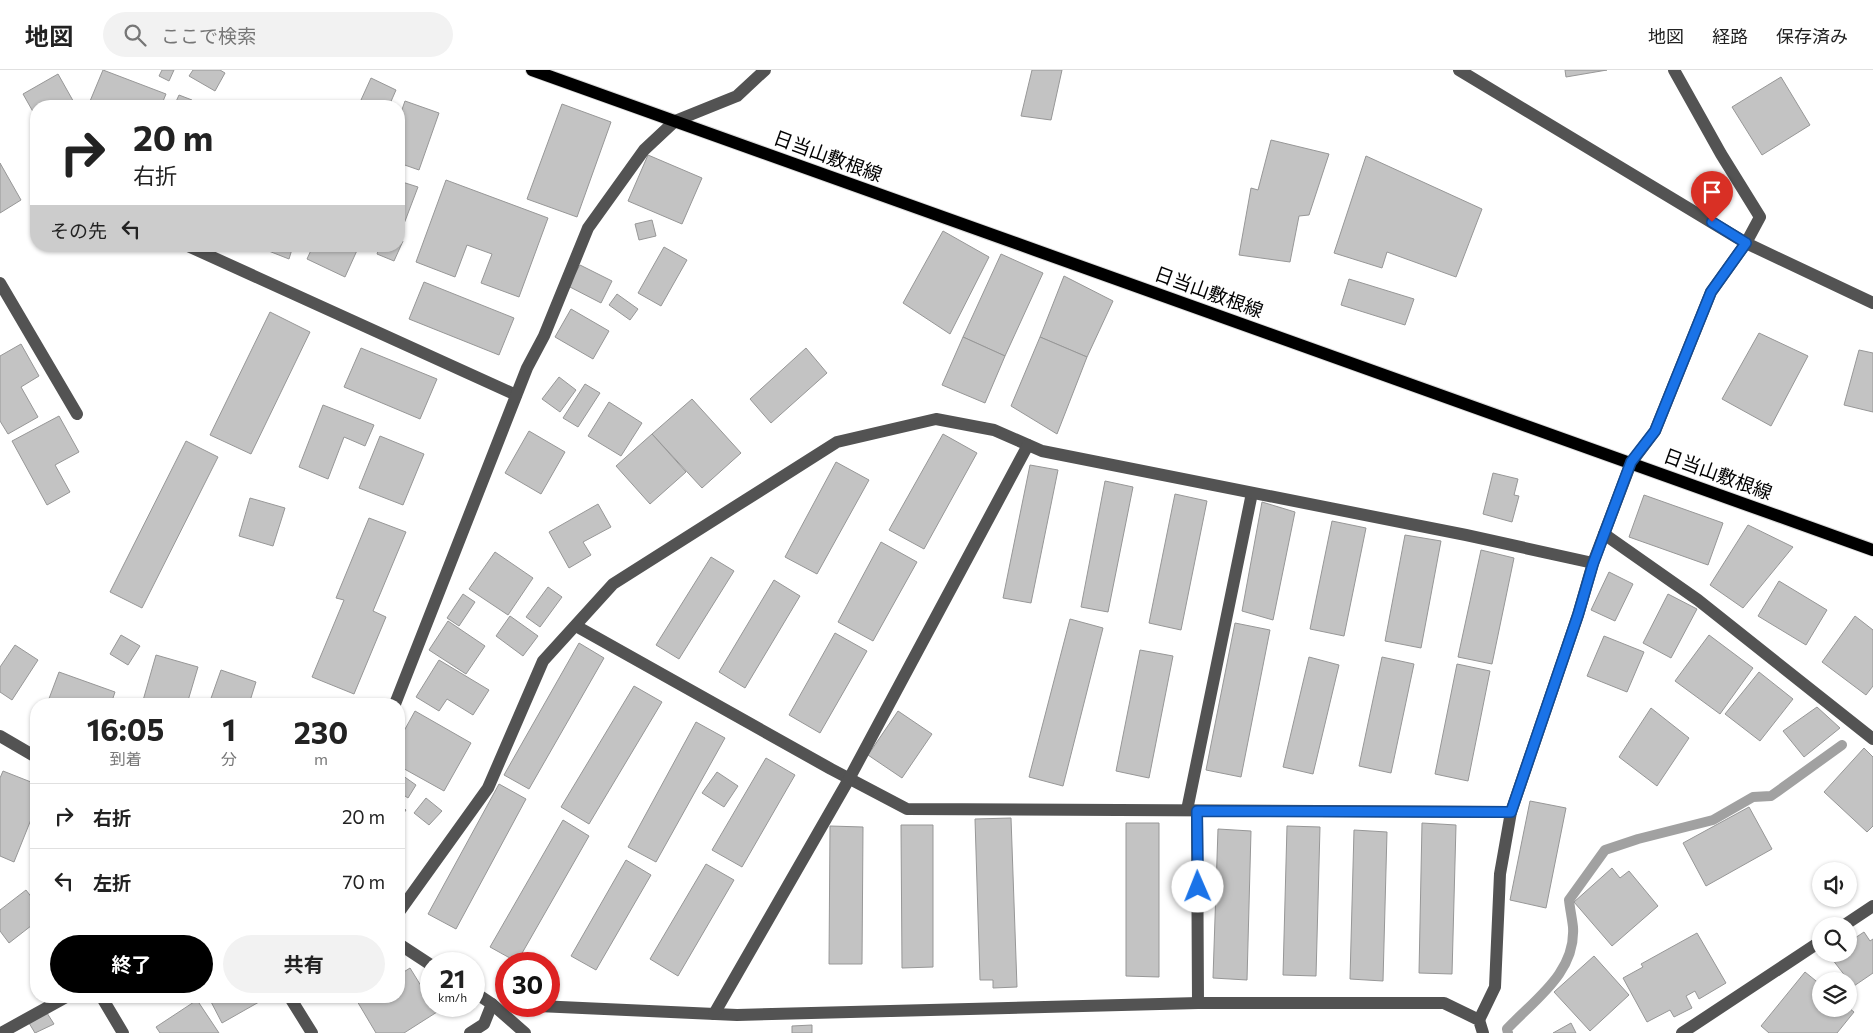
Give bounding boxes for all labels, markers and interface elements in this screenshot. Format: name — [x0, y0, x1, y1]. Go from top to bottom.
search box — [103, 12, 453, 57]
text: 地図 — [25, 21, 73, 50]
icon: search — [121, 21, 149, 49]
text: ここで検索 — [161, 24, 256, 47]
text: 地図 — [1648, 25, 1684, 47]
text: 経路 — [1712, 25, 1748, 47]
text: 保存済み — [1776, 25, 1848, 47]
text: 20 m — [133, 115, 213, 158]
icon: right — [50, 120, 115, 185]
street label: 日当山敷根線 — [771, 125, 886, 186]
text: 右折 — [133, 162, 177, 189]
pin — [1691, 171, 1733, 222]
icon: arrive — [1698, 178, 1726, 206]
icon: left — [117, 215, 145, 243]
text: その先 — [50, 219, 107, 242]
street label: 日当山敷根線 — [1152, 261, 1267, 322]
street label: 日当山敷根線 — [1661, 443, 1776, 504]
text: 16:05 — [87, 710, 164, 747]
text: 1 — [222, 710, 236, 747]
text: 230 — [294, 713, 348, 750]
text: 到着 — [109, 749, 141, 768]
text: 分 — [221, 749, 237, 768]
text: m — [314, 749, 328, 768]
icon: right — [50, 802, 78, 830]
text: 20 m — [342, 805, 385, 828]
text: 右折 — [93, 806, 131, 829]
position arrow — [1171, 860, 1223, 912]
map controls — [1812, 862, 1857, 1017]
button: sound — [1812, 862, 1857, 907]
icon: left — [50, 867, 78, 895]
text: 70 m — [342, 870, 385, 893]
text: 左折 — [93, 871, 131, 894]
button: search — [1812, 917, 1857, 962]
button: 終了 — [50, 935, 213, 993]
button: 共有 — [223, 935, 385, 993]
speed limit sign: 30 — [495, 952, 560, 1017]
text: 21 — [440, 963, 465, 993]
button: layers — [1812, 972, 1857, 1017]
text: km/h — [438, 990, 467, 1004]

